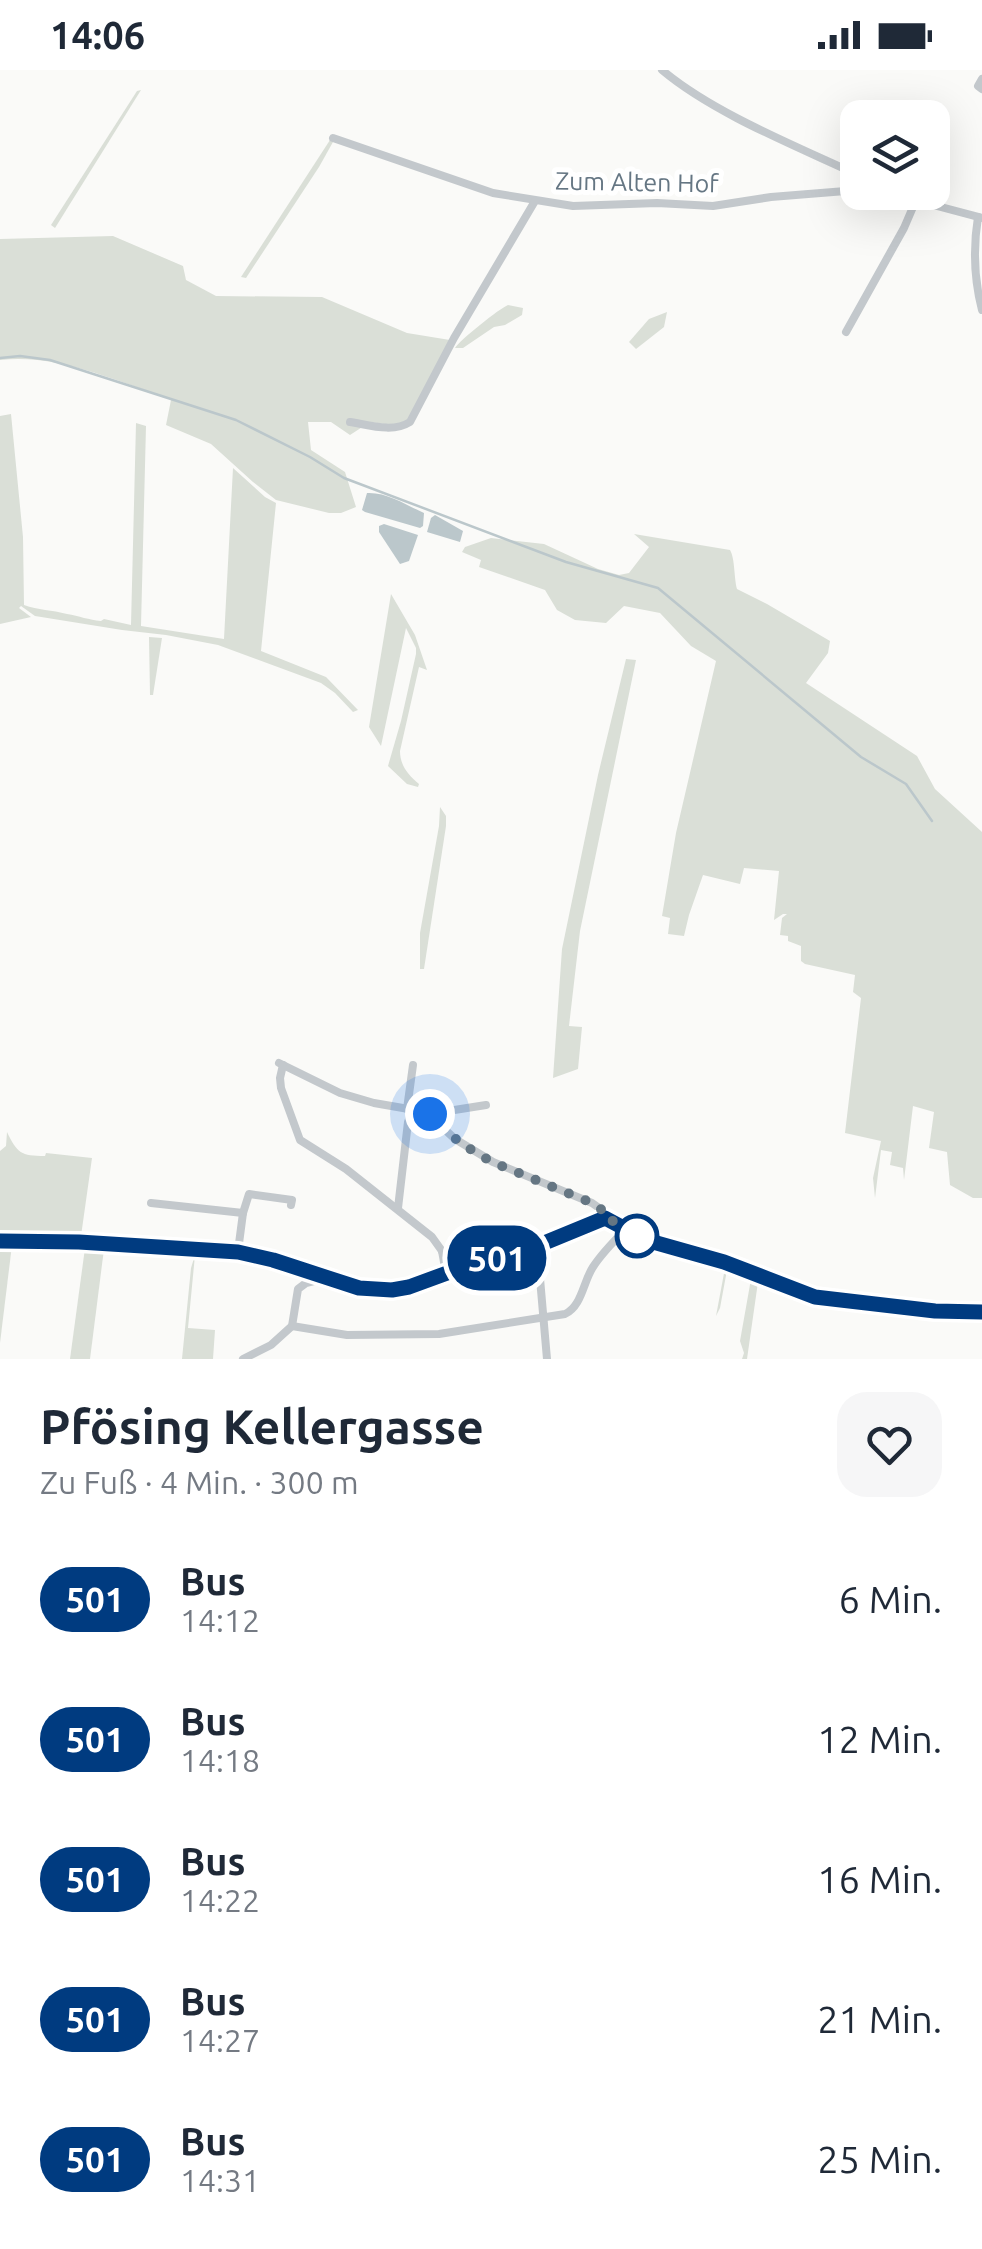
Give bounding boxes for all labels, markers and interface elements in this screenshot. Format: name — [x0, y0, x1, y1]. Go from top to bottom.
text: 14:06 — [50, 14, 145, 56]
map controls — [840, 100, 950, 210]
button: layers — [840, 100, 950, 210]
street label: Zum Alten Hof — [555, 167, 719, 197]
your location — [405, 1089, 455, 1139]
unlabelled marker — [616, 1215, 658, 1257]
line badge: 501 — [440, 1226, 554, 1290]
text: 501 — [467, 1238, 527, 1278]
button: heart — [837, 1392, 942, 1497]
text: Pfösing Kellergasse — [40, 1399, 484, 1453]
text: Zu Fuß · 4 Min. · 300 m — [40, 1464, 359, 1500]
text: Bus — [180, 1560, 245, 1602]
text: 6 Min. — [839, 1578, 942, 1620]
text: 501 — [65, 1579, 125, 1619]
text: 14:12 — [180, 1602, 260, 1638]
text: Bus — [180, 1700, 245, 1742]
text: 12 Min. — [817, 1718, 942, 1760]
text: 501 — [65, 1719, 125, 1759]
text: 14:18 — [180, 1742, 260, 1778]
text: Bus — [180, 1840, 245, 1882]
text: 16 Min. — [817, 1858, 942, 1900]
text: 501 — [65, 1859, 125, 1899]
text: 14:22 — [180, 1882, 260, 1918]
text: Bus — [180, 1980, 245, 2022]
text: 21 Min. — [817, 1998, 942, 2040]
text: 501 — [65, 1999, 125, 2039]
text: 14:27 — [180, 2022, 260, 2058]
text: Bus — [180, 2120, 245, 2162]
text: 25 Min. — [817, 2138, 942, 2180]
text: 501 — [65, 2139, 125, 2179]
text: 14:31 — [180, 2162, 260, 2198]

